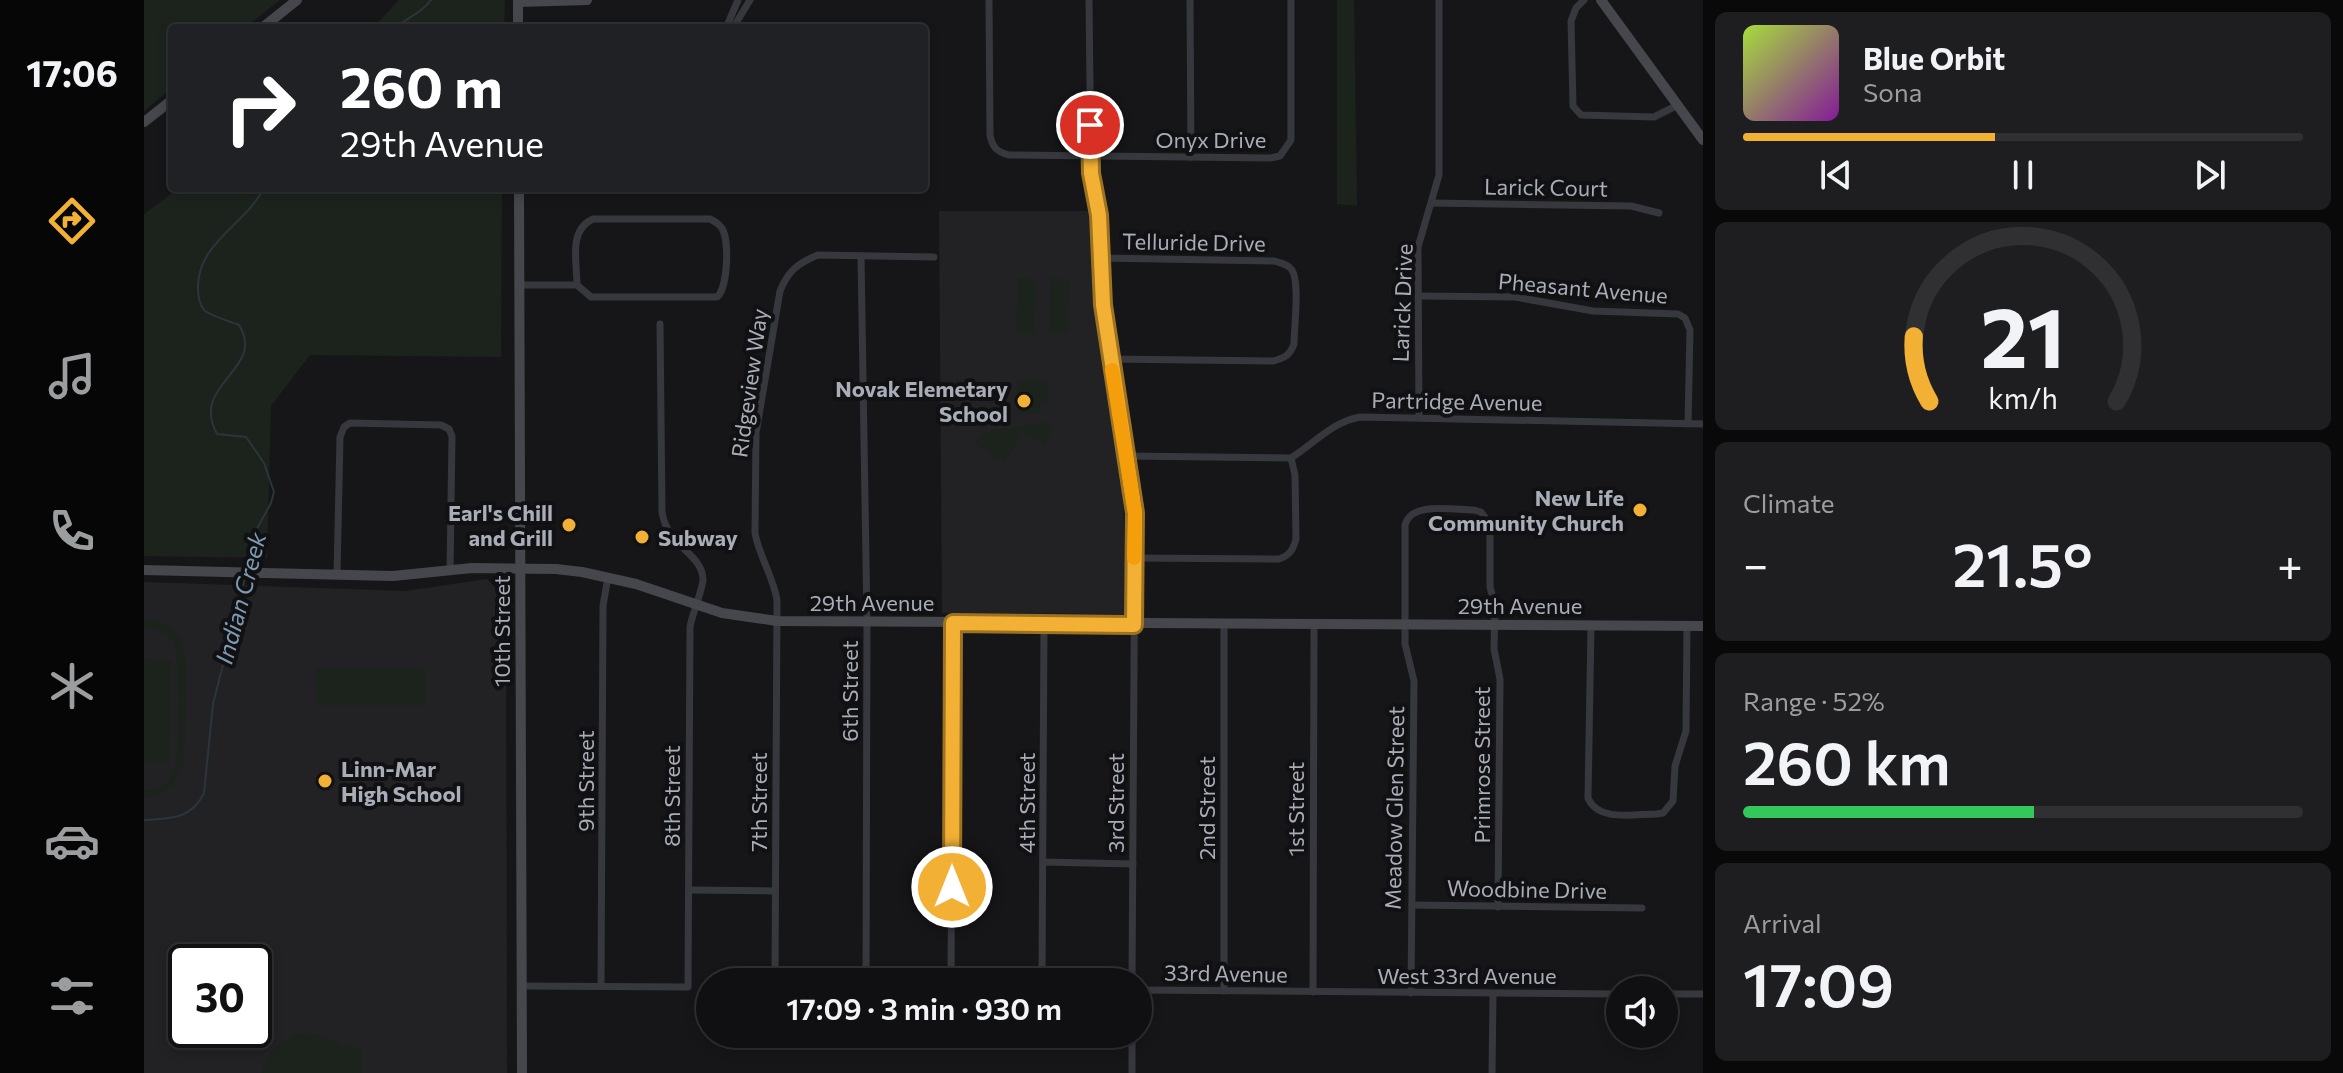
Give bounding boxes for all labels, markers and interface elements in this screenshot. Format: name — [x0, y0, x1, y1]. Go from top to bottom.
text: Blue Orbit — [1863, 39, 2005, 76]
text: 17:06 — [26, 50, 118, 94]
text: 260 m — [340, 51, 503, 120]
icon: right — [208, 56, 312, 160]
text: Sona — [1863, 76, 1922, 107]
pin — [1056, 91, 1124, 159]
icon: arrive — [1068, 103, 1112, 147]
text: 29th Avenue — [340, 120, 544, 164]
street label: Onyx Drive — [1156, 126, 1266, 153]
icon: previous — [1814, 153, 1858, 197]
icon: pause — [2001, 153, 2045, 197]
icon: next — [2188, 153, 2232, 197]
street label: Larick Court — [1484, 172, 1608, 202]
icon: directions — [44, 193, 100, 249]
street label: Telluride Drive — [1122, 227, 1266, 257]
street label: Larick Drive — [1386, 243, 1418, 363]
street label: Pheasant Avenue — [1497, 267, 1669, 309]
text: 21 — [1981, 283, 2065, 385]
street label: Ridgeview Way — [725, 307, 773, 459]
icon: music — [44, 348, 100, 404]
place label: Novak Elemetary School — [835, 375, 1008, 427]
text: km/h — [1988, 380, 2058, 415]
street label: Partridge Avenue — [1371, 386, 1543, 416]
marker: Novak Elemetary School — [1015, 392, 1033, 410]
place label: New Life Community Church — [1428, 484, 1624, 536]
text: Climate — [1743, 487, 1835, 518]
place label: Earl's Chill and Grill — [448, 499, 553, 551]
marker: New Life Community Church — [1631, 501, 1649, 519]
icon: phone — [44, 503, 100, 559]
marker: Earl's Chill and Grill — [560, 516, 578, 534]
place label: Subway — [658, 524, 738, 551]
text: 21.5° — [1952, 526, 2093, 599]
water label: Indian Creek — [208, 528, 272, 667]
marker: Subway — [633, 528, 651, 546]
text: − — [1743, 536, 1768, 590]
text: + — [2277, 536, 2303, 590]
street label: 10th Street — [488, 575, 515, 687]
street label: 29th Avenue — [810, 589, 934, 616]
street label: 29th Avenue — [1458, 592, 1582, 619]
street label: 6th Street — [836, 640, 863, 742]
icon: climate — [44, 658, 100, 714]
text: Range · 52% — [1743, 685, 1885, 716]
street label: Primrose Street — [1468, 687, 1495, 843]
street label: Meadow Glen Street — [1379, 706, 1409, 910]
text: 260 km — [1743, 724, 1951, 797]
street label: 9th Street — [572, 730, 599, 832]
street label: 8th Street — [658, 745, 685, 847]
street label: 7th Street — [745, 752, 772, 852]
street label: 4th Street — [1013, 752, 1040, 854]
street label: 3rd Street — [1102, 753, 1129, 853]
place label: Linn-Mar High School — [341, 755, 462, 807]
street label: 2nd Street — [1193, 756, 1220, 860]
street label: 1st Street — [1282, 762, 1309, 856]
marker: Linn-Mar High School — [316, 772, 334, 790]
icon: car — [44, 813, 100, 869]
position arrow — [910, 845, 994, 929]
street label: Woodbine Drive — [1447, 874, 1607, 904]
text: Arrival — [1743, 907, 1822, 938]
speed limit sign: 30 — [168, 944, 272, 1048]
text: 17:09 — [1743, 946, 1894, 1019]
street label: 33rd Avenue — [1164, 958, 1288, 988]
street label: West 33rd Avenue — [1377, 962, 1557, 989]
icon: filters — [44, 968, 100, 1024]
map controls — [1606, 976, 1678, 1048]
button: sound — [1606, 976, 1678, 1048]
text: 17:09 · 3 min · 930 m — [786, 989, 1062, 1026]

